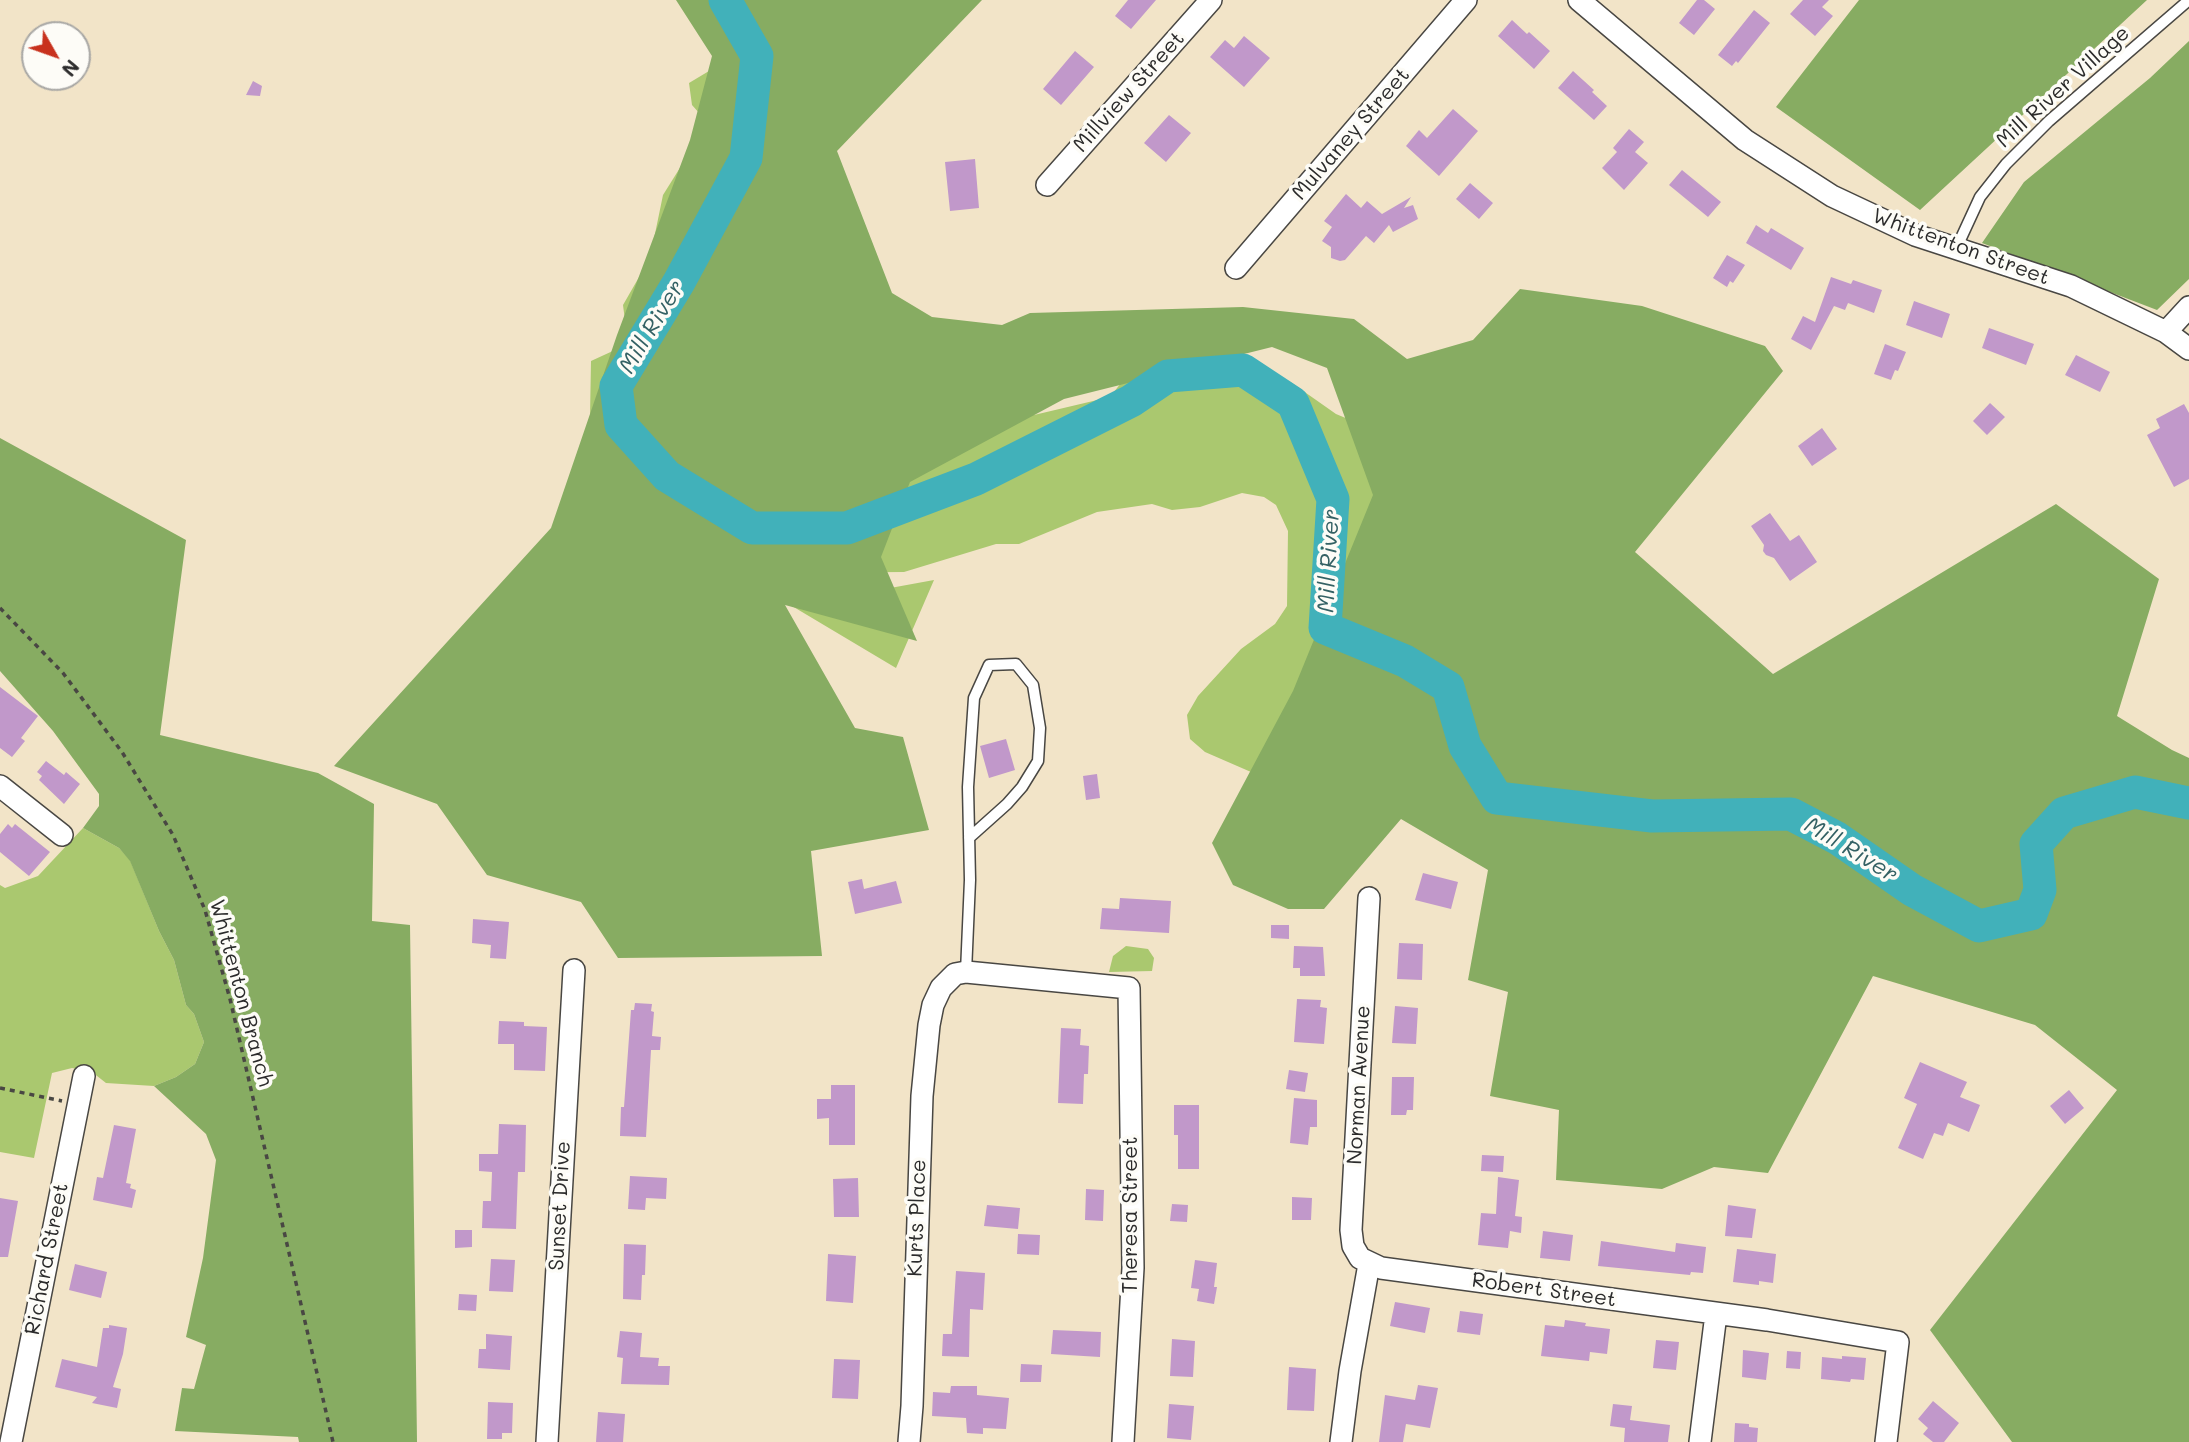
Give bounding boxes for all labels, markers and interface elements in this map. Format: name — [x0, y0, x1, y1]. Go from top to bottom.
north arrow — [21, 21, 91, 91]
street label: Mill River Village — [1991, 21, 2135, 153]
street label: Millview Street — [1068, 26, 1190, 158]
text: N — [57, 55, 85, 82]
street label: Mulvaney Street — [1287, 63, 1415, 205]
street label: Whittenton Street — [1869, 203, 2053, 291]
water label: Mill River — [613, 275, 691, 379]
water label: Mill River — [1312, 508, 1346, 614]
water label: Mill River — [1799, 811, 1903, 889]
street label: Whittenton Branch — [204, 897, 278, 1089]
street label: Norman Avenue — [1342, 1005, 1376, 1165]
street label: Theresa Street — [1118, 1137, 1144, 1293]
street label: Sunset Drive — [544, 1141, 576, 1271]
street label: Kurts Place — [902, 1159, 932, 1277]
street label: Richard Street — [20, 1181, 74, 1337]
street label: Robert Street — [1470, 1267, 1618, 1313]

